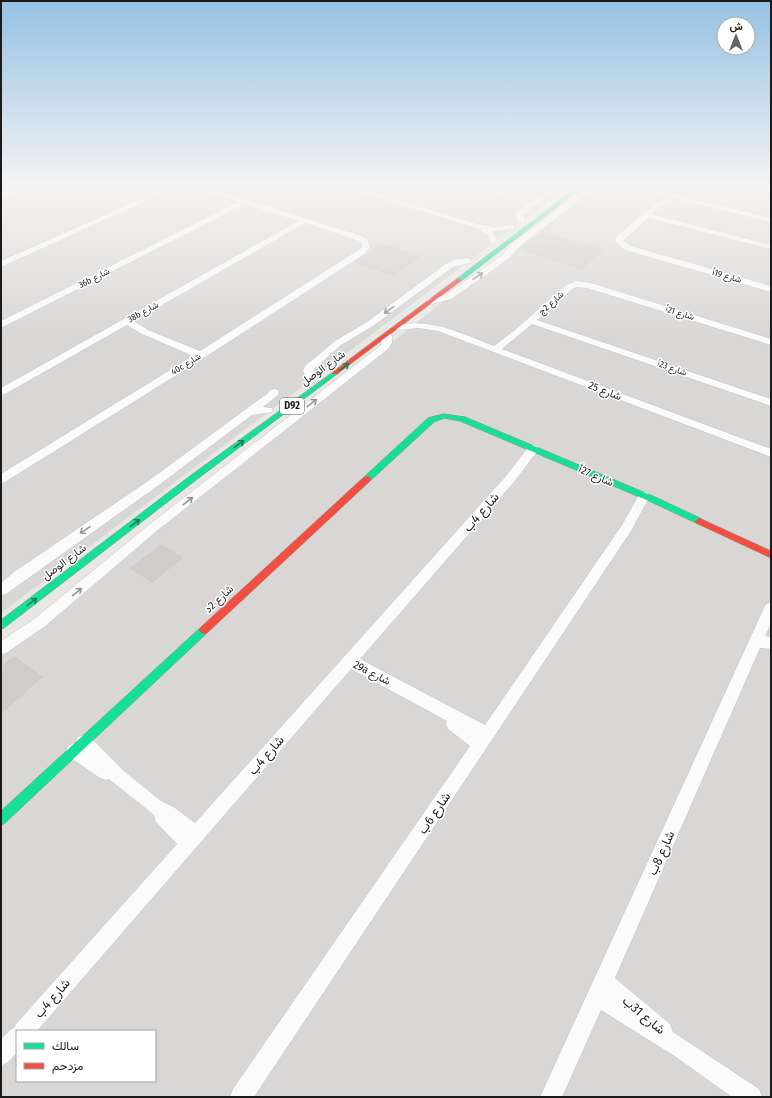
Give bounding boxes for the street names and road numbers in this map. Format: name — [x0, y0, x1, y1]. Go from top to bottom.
street label: 36b شارع — [77, 266, 112, 291]
street label: شارع 19أ — [711, 267, 743, 286]
street label: شارع 2ج — [536, 289, 566, 318]
street label: 38b شارع — [126, 299, 161, 325]
street label: شارع 21أ — [664, 304, 696, 323]
street label: شارع الوصل — [298, 347, 349, 389]
street label: 40c شارع — [169, 351, 203, 378]
street label: شارع 23أ — [656, 358, 688, 379]
street label: شارع 25 — [586, 379, 624, 404]
road number: D92 — [280, 398, 304, 414]
street label: شارع 27أ — [576, 463, 616, 490]
street label: شارع 4ب — [460, 489, 504, 536]
street label: شارع الوصل — [39, 541, 89, 584]
street label: شارع 2د — [202, 582, 237, 616]
street label: 29a شارع — [351, 658, 393, 689]
street label: شارع 4ب — [245, 732, 289, 779]
street label: شارع 6ب — [415, 789, 455, 838]
street label: شارع 8ب — [645, 828, 679, 878]
street label: شارع 4ب — [31, 975, 75, 1022]
street label: شارع 31ب — [618, 993, 668, 1039]

